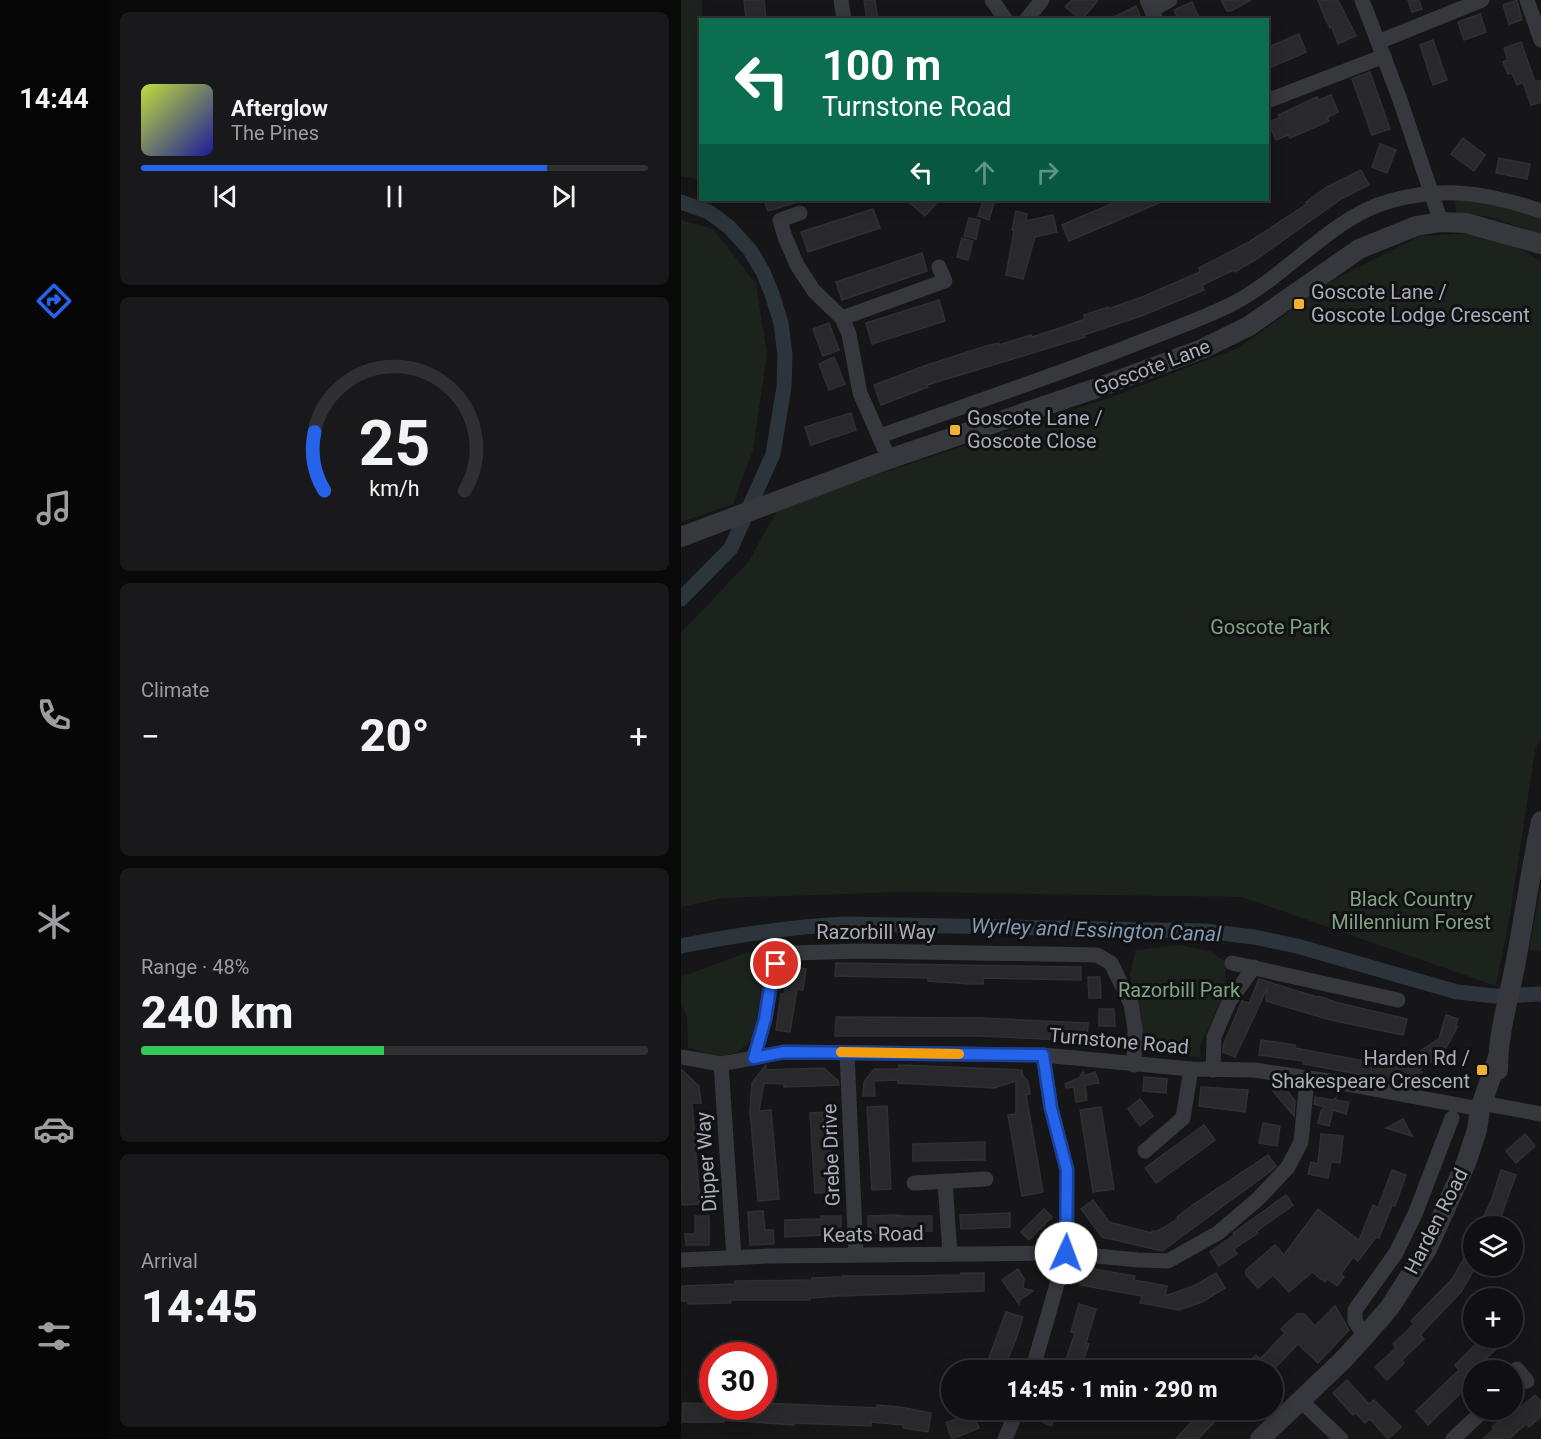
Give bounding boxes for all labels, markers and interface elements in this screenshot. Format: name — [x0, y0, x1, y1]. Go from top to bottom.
text: 100 m — [822, 41, 941, 90]
icon: left — [723, 42, 801, 120]
text: 14:44 — [19, 83, 89, 115]
text: Turnstone Road — [822, 91, 1012, 123]
text: Afterglow — [231, 96, 328, 121]
text: The Pines — [231, 121, 319, 145]
icon: left — [905, 156, 938, 189]
icon: ahead — [968, 156, 1001, 189]
icon: right — [1031, 156, 1064, 189]
icon: previous — [209, 180, 242, 213]
icon: pause — [378, 180, 411, 213]
icon: next — [547, 180, 580, 213]
icon: directions — [33, 280, 75, 322]
place label: Goscote Lane / Goscote Lodge Crescent — [1311, 280, 1530, 327]
marker: Goscote Lane / Goscote Lodge Crescent — [1292, 297, 1306, 311]
street label: Goscote Lane — [1090, 334, 1214, 400]
place label: Goscote Lane / Goscote Close — [967, 406, 1103, 453]
text: 25 — [359, 407, 430, 480]
marker: Goscote Lane / Goscote Close — [948, 423, 962, 437]
text: km/h — [369, 477, 420, 502]
icon: music — [33, 487, 75, 529]
park label: Goscote Park — [1210, 615, 1331, 639]
text: Climate — [141, 678, 209, 702]
icon: phone — [33, 694, 75, 736]
text: 20° — [360, 709, 429, 762]
text: − — [141, 717, 160, 756]
text: + — [629, 717, 648, 756]
park label: Black Country Millennium Forest — [1331, 887, 1491, 934]
icon: climate — [33, 901, 75, 943]
water label: Wyrley and Essington Canal — [970, 914, 1223, 946]
street label: Razorbill Way — [816, 920, 936, 944]
pin — [750, 938, 801, 989]
icon: arrive — [759, 947, 792, 980]
text: Range · 48% — [141, 955, 249, 979]
park label: Razorbill Park — [1118, 978, 1241, 1002]
text: 240 km — [141, 986, 293, 1039]
street label: Turnstone Road — [1048, 1023, 1190, 1059]
place label: Harden Rd / Shakespeare Crescent — [1271, 1046, 1470, 1093]
marker: Harden Rd / Shakespeare Crescent — [1475, 1063, 1489, 1077]
street label: Grebe Drive — [817, 1103, 845, 1207]
icon: car — [33, 1108, 75, 1150]
street label: Dipper Way — [690, 1111, 721, 1213]
street label: Harden Road — [1399, 1164, 1473, 1278]
map controls — [1463, 1216, 1523, 1420]
button: layers — [1463, 1216, 1523, 1276]
street label: Keats Road — [822, 1221, 924, 1247]
position arrow — [1034, 1221, 1098, 1285]
text: Arrival — [141, 1249, 198, 1273]
text: 14:45 — [141, 1280, 258, 1333]
button: + — [1463, 1288, 1523, 1348]
icon: filters — [33, 1315, 75, 1357]
speed limit sign: 30 — [699, 1342, 777, 1420]
button: − — [1463, 1360, 1523, 1420]
text: 14:45 · 1 min · 290 m — [1007, 1377, 1217, 1402]

